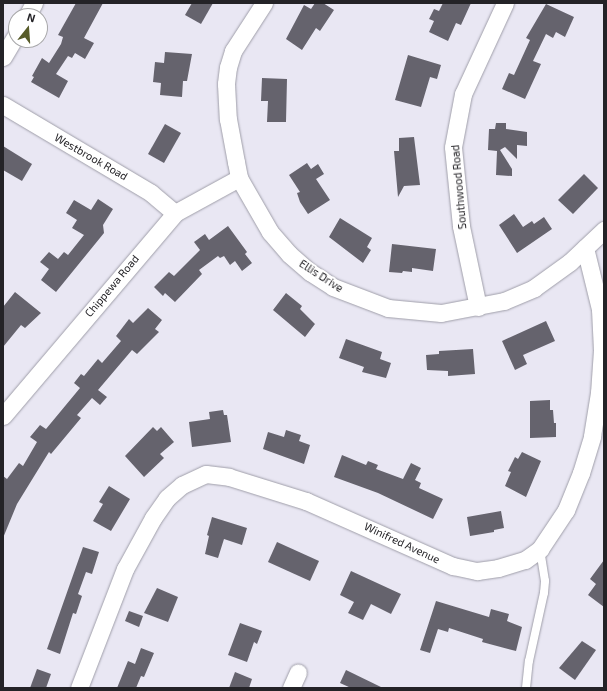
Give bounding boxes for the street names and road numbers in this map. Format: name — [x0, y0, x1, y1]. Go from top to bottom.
street label: Westbrook Road — [52, 131, 130, 183]
street label: Southwood Road — [449, 144, 469, 230]
street label: Chippewa Road — [82, 252, 142, 320]
street label: Ellis Drive — [297, 257, 345, 295]
street label: Winifred Avenue — [362, 520, 442, 566]

